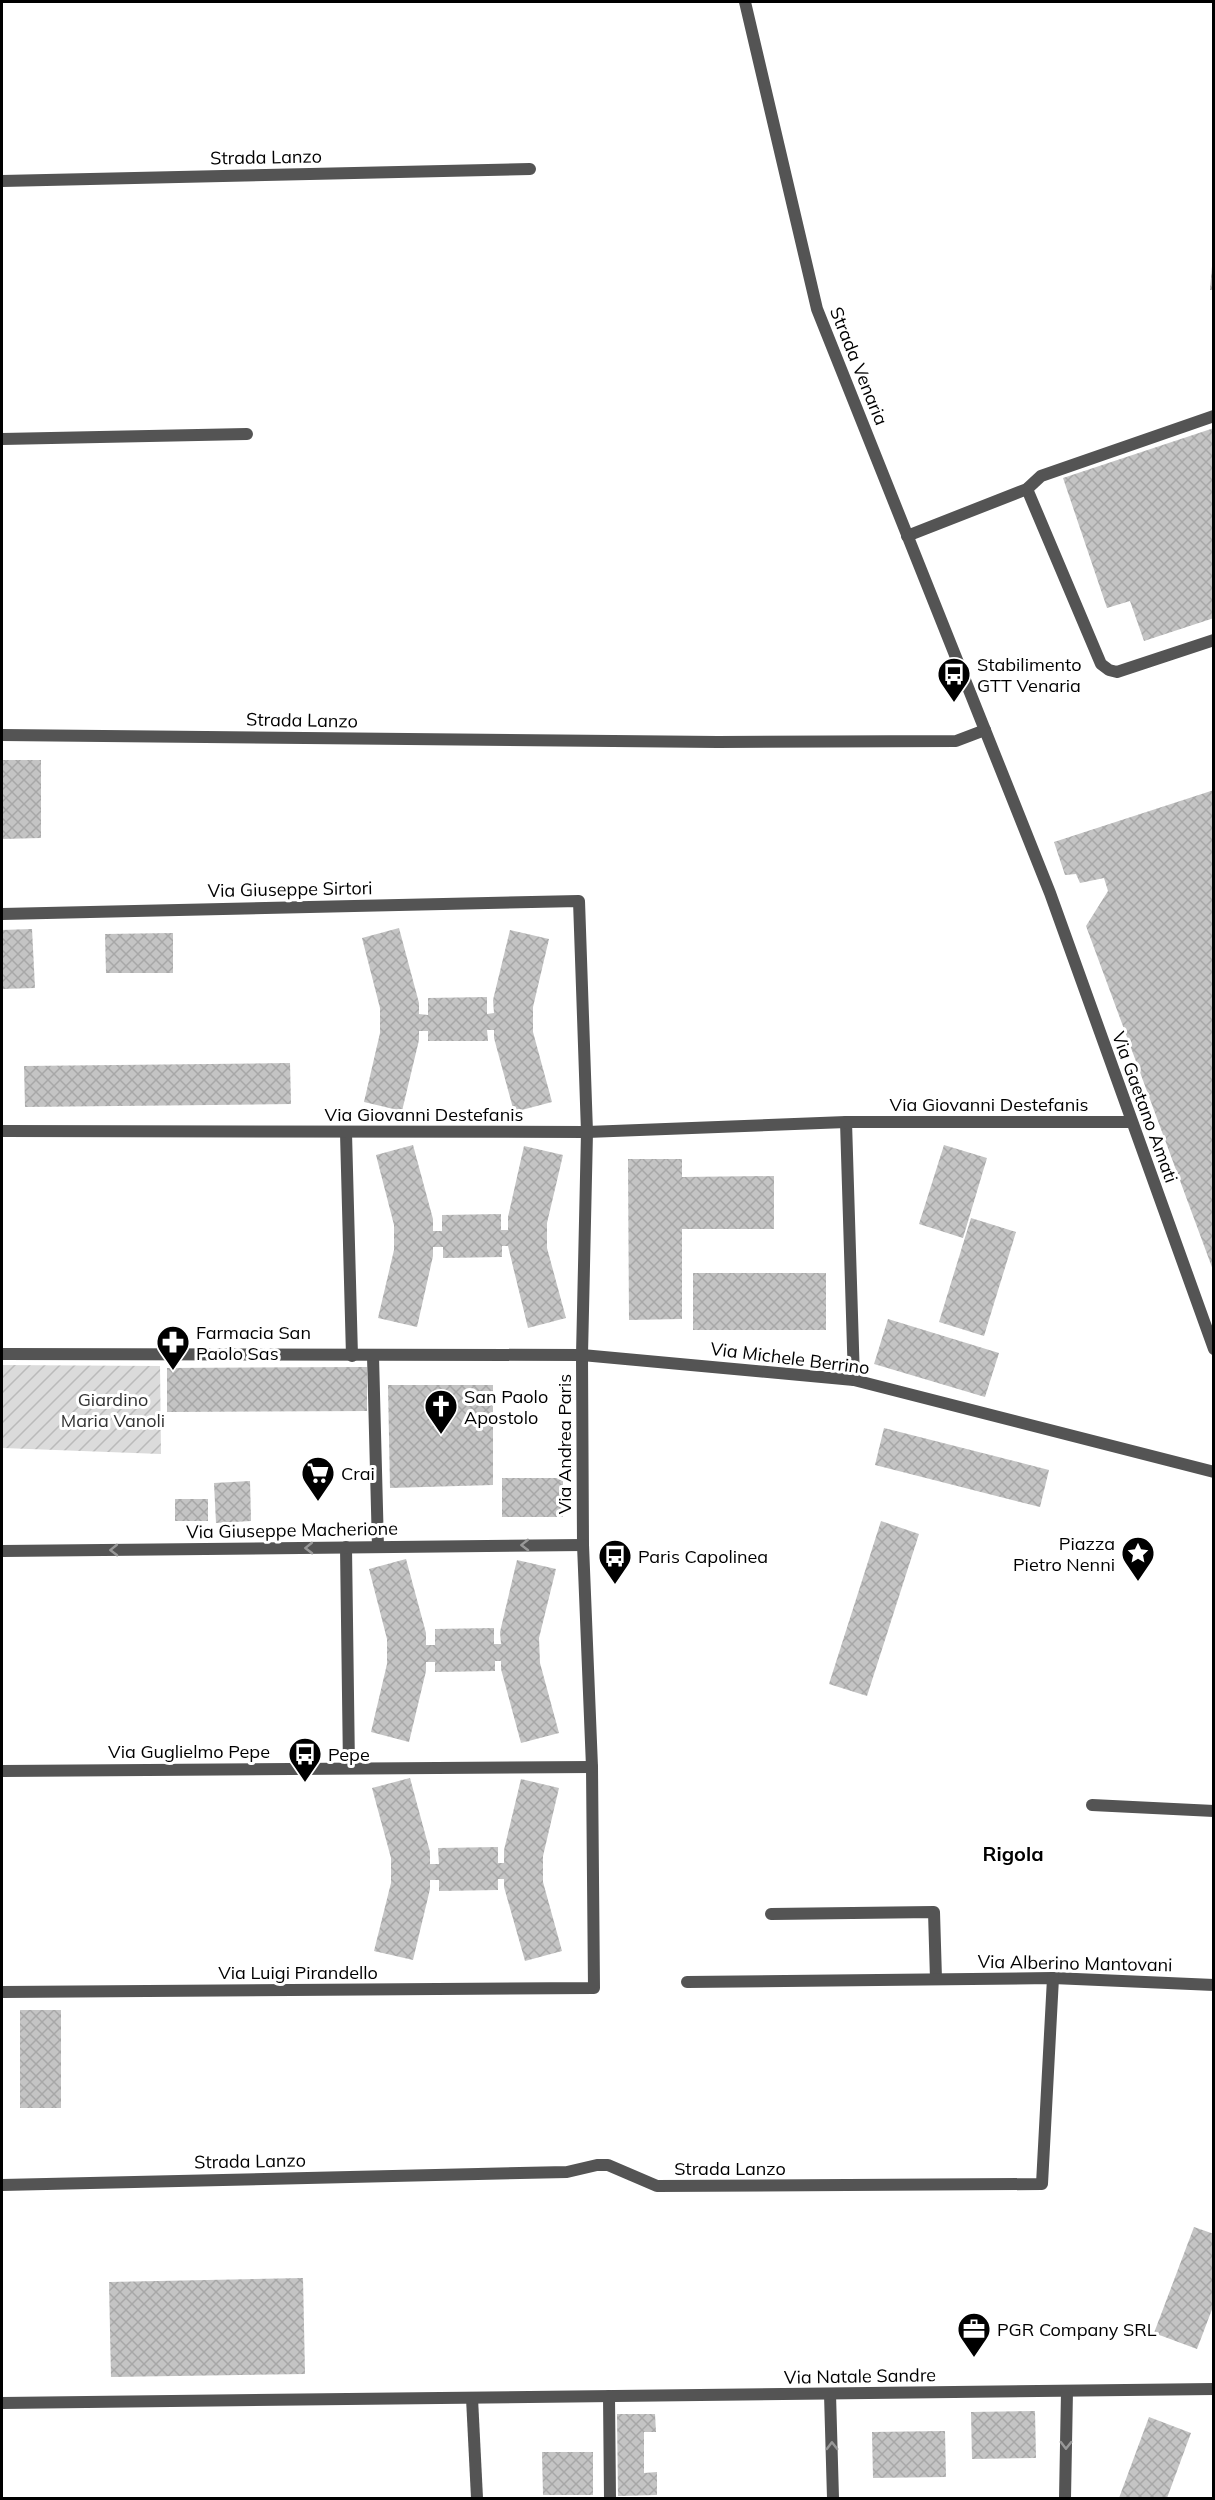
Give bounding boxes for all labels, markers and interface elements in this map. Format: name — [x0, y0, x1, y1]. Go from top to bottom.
street label: Strada Lanzo — [210, 145, 322, 169]
street label: Strada Venaria — [825, 304, 893, 428]
place label: Stabilimento GTT Venaria — [977, 653, 1082, 697]
bus stop icon: Stabilimento GTT Venaria — [936, 656, 972, 703]
street label: Strada Lanzo — [246, 708, 358, 732]
street label: Via Giuseppe Sirtori — [207, 876, 373, 902]
street label: Via Gaetano Amati — [1107, 1028, 1183, 1186]
street label: Via Giovanni Destefanis — [890, 1093, 1088, 1116]
street label: Via Giovanni Destefanis — [325, 1103, 523, 1126]
place label: Farmacia San Paolo Sas — [196, 1321, 311, 1365]
pharmacy icon: Farmacia San Paolo Sas — [155, 1324, 191, 1371]
street label: Via Michele Berrino — [709, 1337, 871, 1379]
street label: Via Andrea Paris — [553, 1374, 576, 1514]
place label: San Paolo Apostolo — [464, 1385, 548, 1429]
park label: Giardino Maria Vanoli — [61, 1388, 165, 1432]
church icon: San Paolo Apostolo — [423, 1388, 459, 1435]
supermarket icon: Crai — [300, 1455, 336, 1502]
place label: Crai — [341, 1462, 375, 1485]
street label: Via Giuseppe Macherione — [186, 1517, 398, 1543]
place label: Piazza Pietro Nenni — [1013, 1532, 1115, 1576]
place icon: Piazza Pietro Nenni — [1120, 1535, 1156, 1582]
bus stop icon: Paris Capolinea — [597, 1538, 633, 1585]
one-way arrow — [520, 1539, 529, 1551]
one-way arrow — [304, 1542, 313, 1554]
one-way arrow — [109, 1544, 118, 1556]
place label: Paris Capolinea — [638, 1545, 768, 1568]
bus stop icon: Pepe — [287, 1736, 323, 1783]
street label: Via Guglielmo Pepe — [108, 1740, 270, 1763]
place label: Pepe — [328, 1743, 370, 1766]
district label: Rigola — [982, 1841, 1044, 1866]
street label: Via Alberino Mantovani — [977, 1950, 1173, 1976]
street label: Via Luigi Pirandello — [218, 1961, 378, 1984]
street label: Strada Lanzo — [194, 2149, 306, 2173]
street label: Strada Lanzo — [674, 2157, 786, 2180]
office icon: PGR Company SRL — [956, 2311, 992, 2358]
place label: PGR Company SRL — [997, 2318, 1157, 2341]
street label: Via Natale Sandre — [784, 2363, 936, 2389]
one-way arrow — [1060, 2440, 1072, 2449]
one-way arrow — [825, 2442, 838, 2451]

